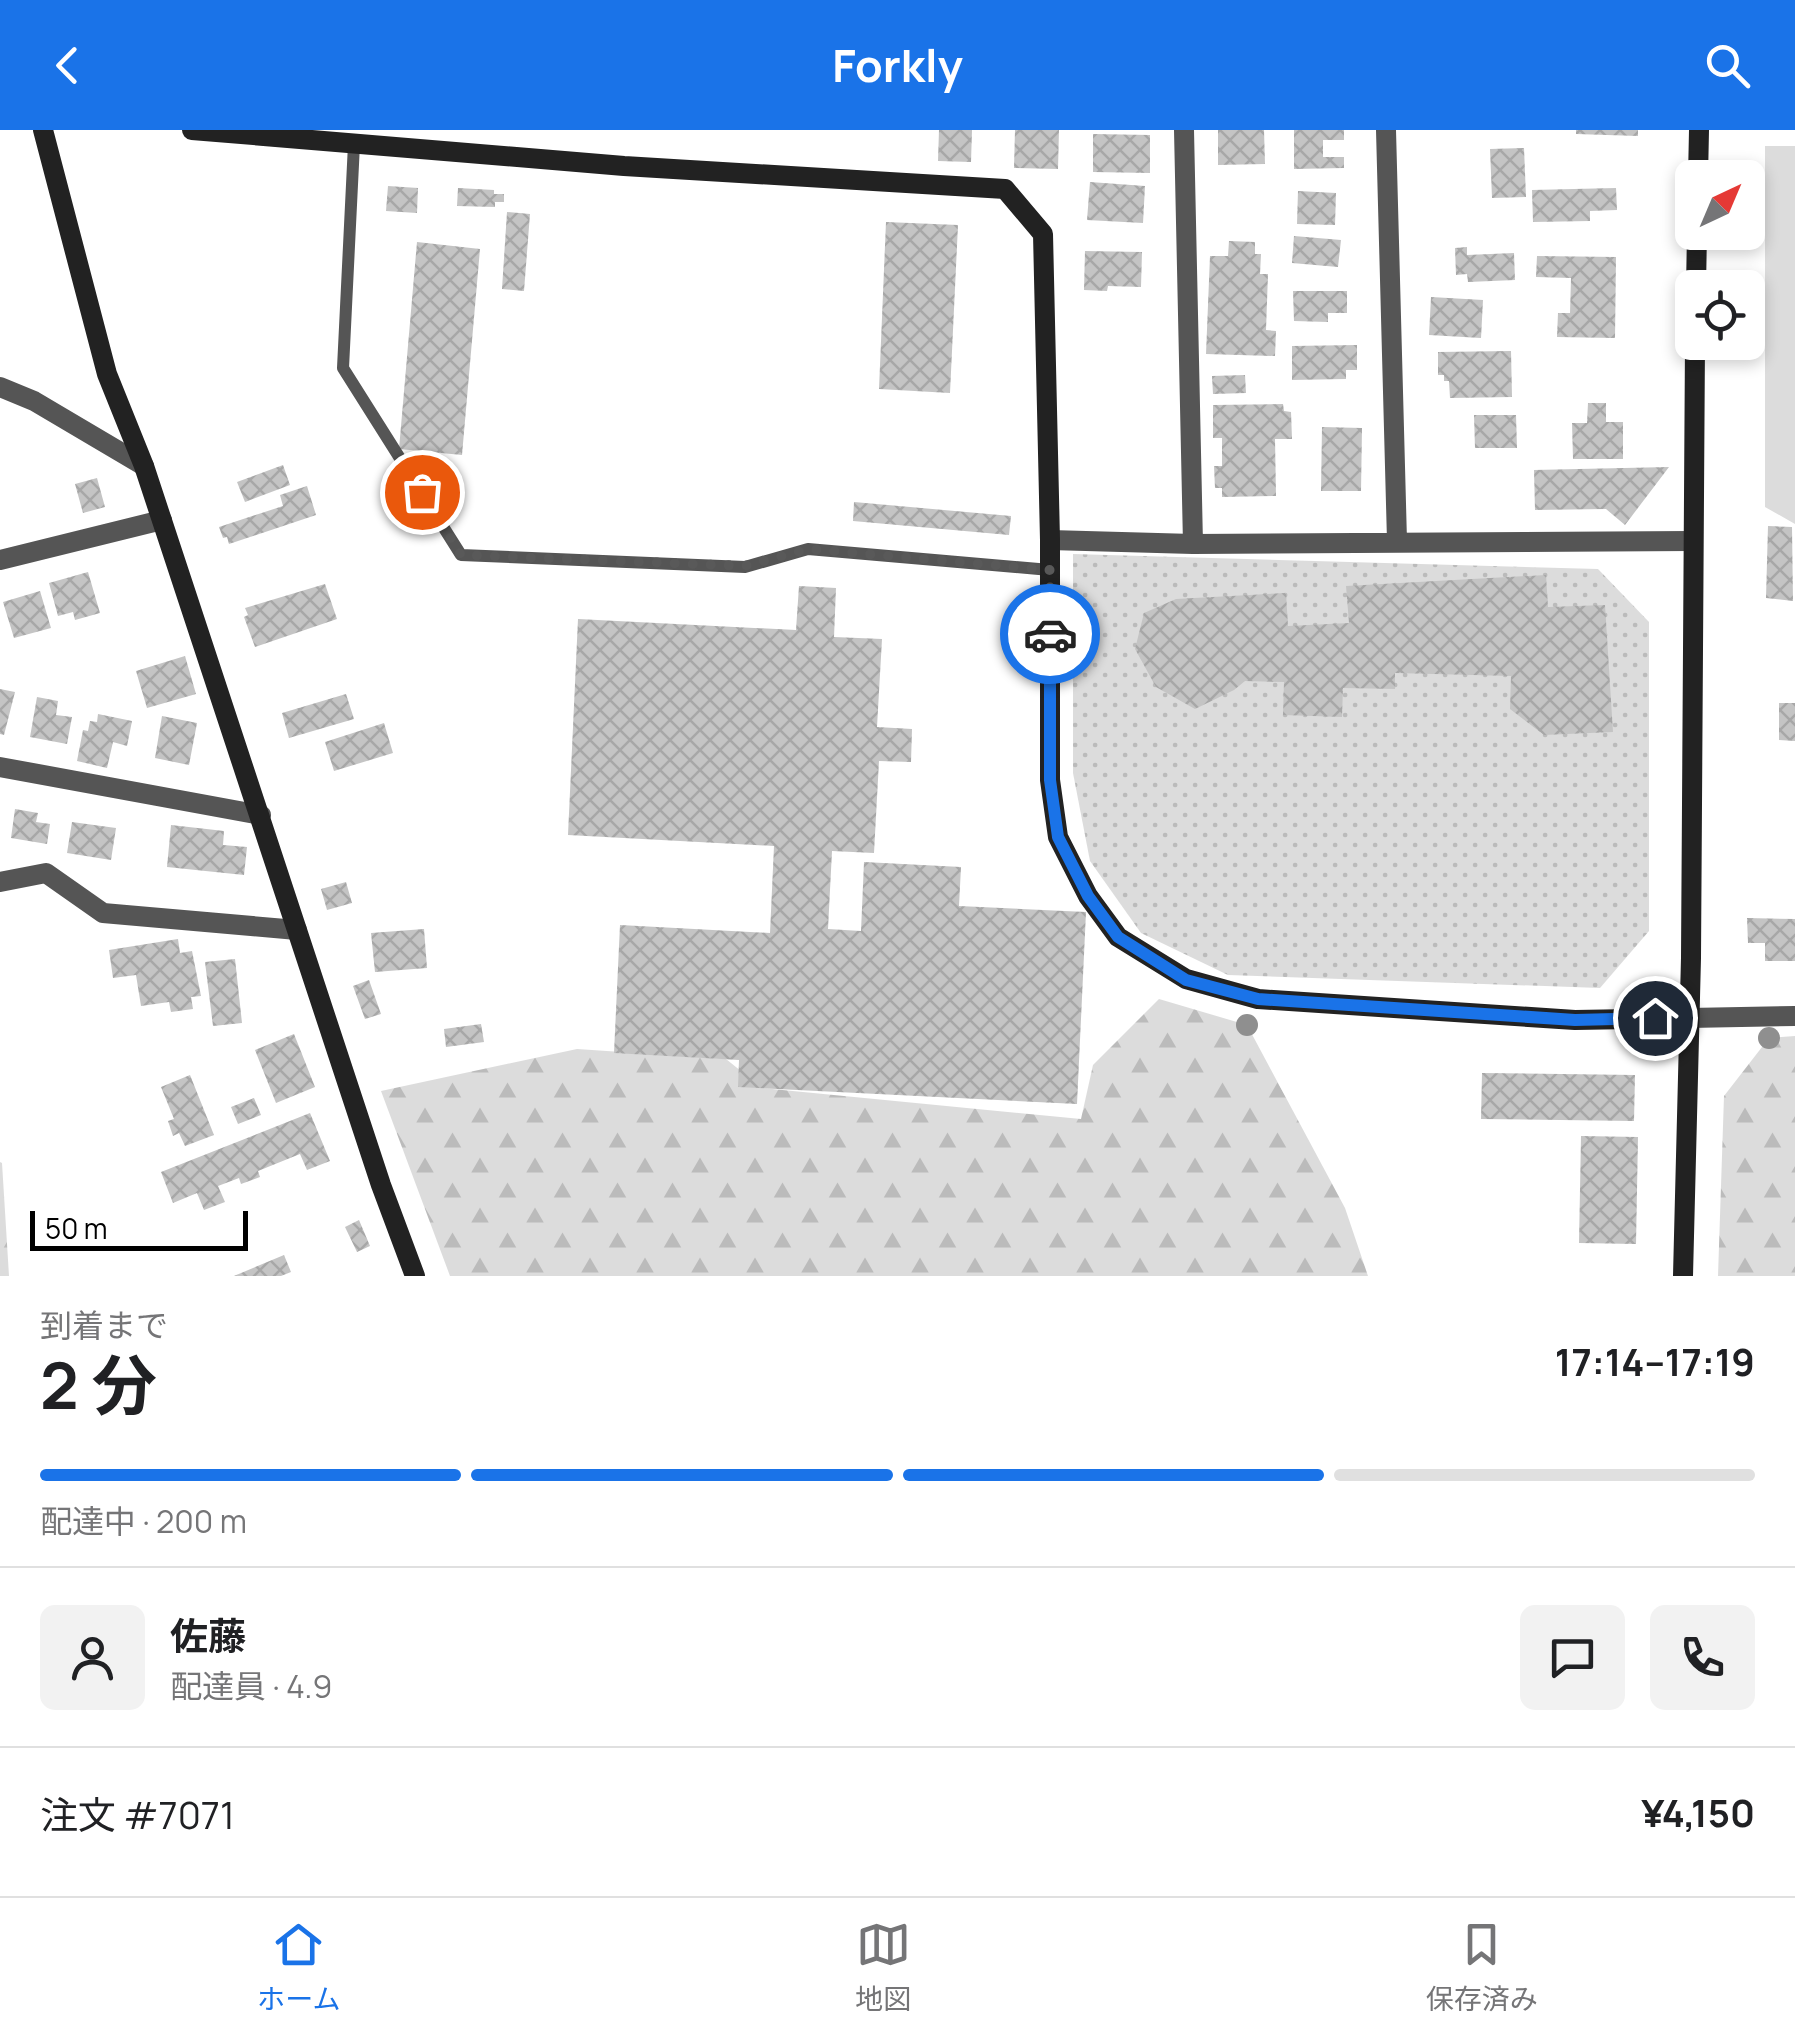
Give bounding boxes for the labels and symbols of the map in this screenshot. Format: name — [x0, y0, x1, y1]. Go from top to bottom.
north arrow — [1675, 160, 1765, 250]
pin — [380, 450, 465, 535]
courier — [1000, 584, 1100, 684]
pin — [1613, 976, 1698, 1061]
scale bar — [30, 1206, 248, 1250]

